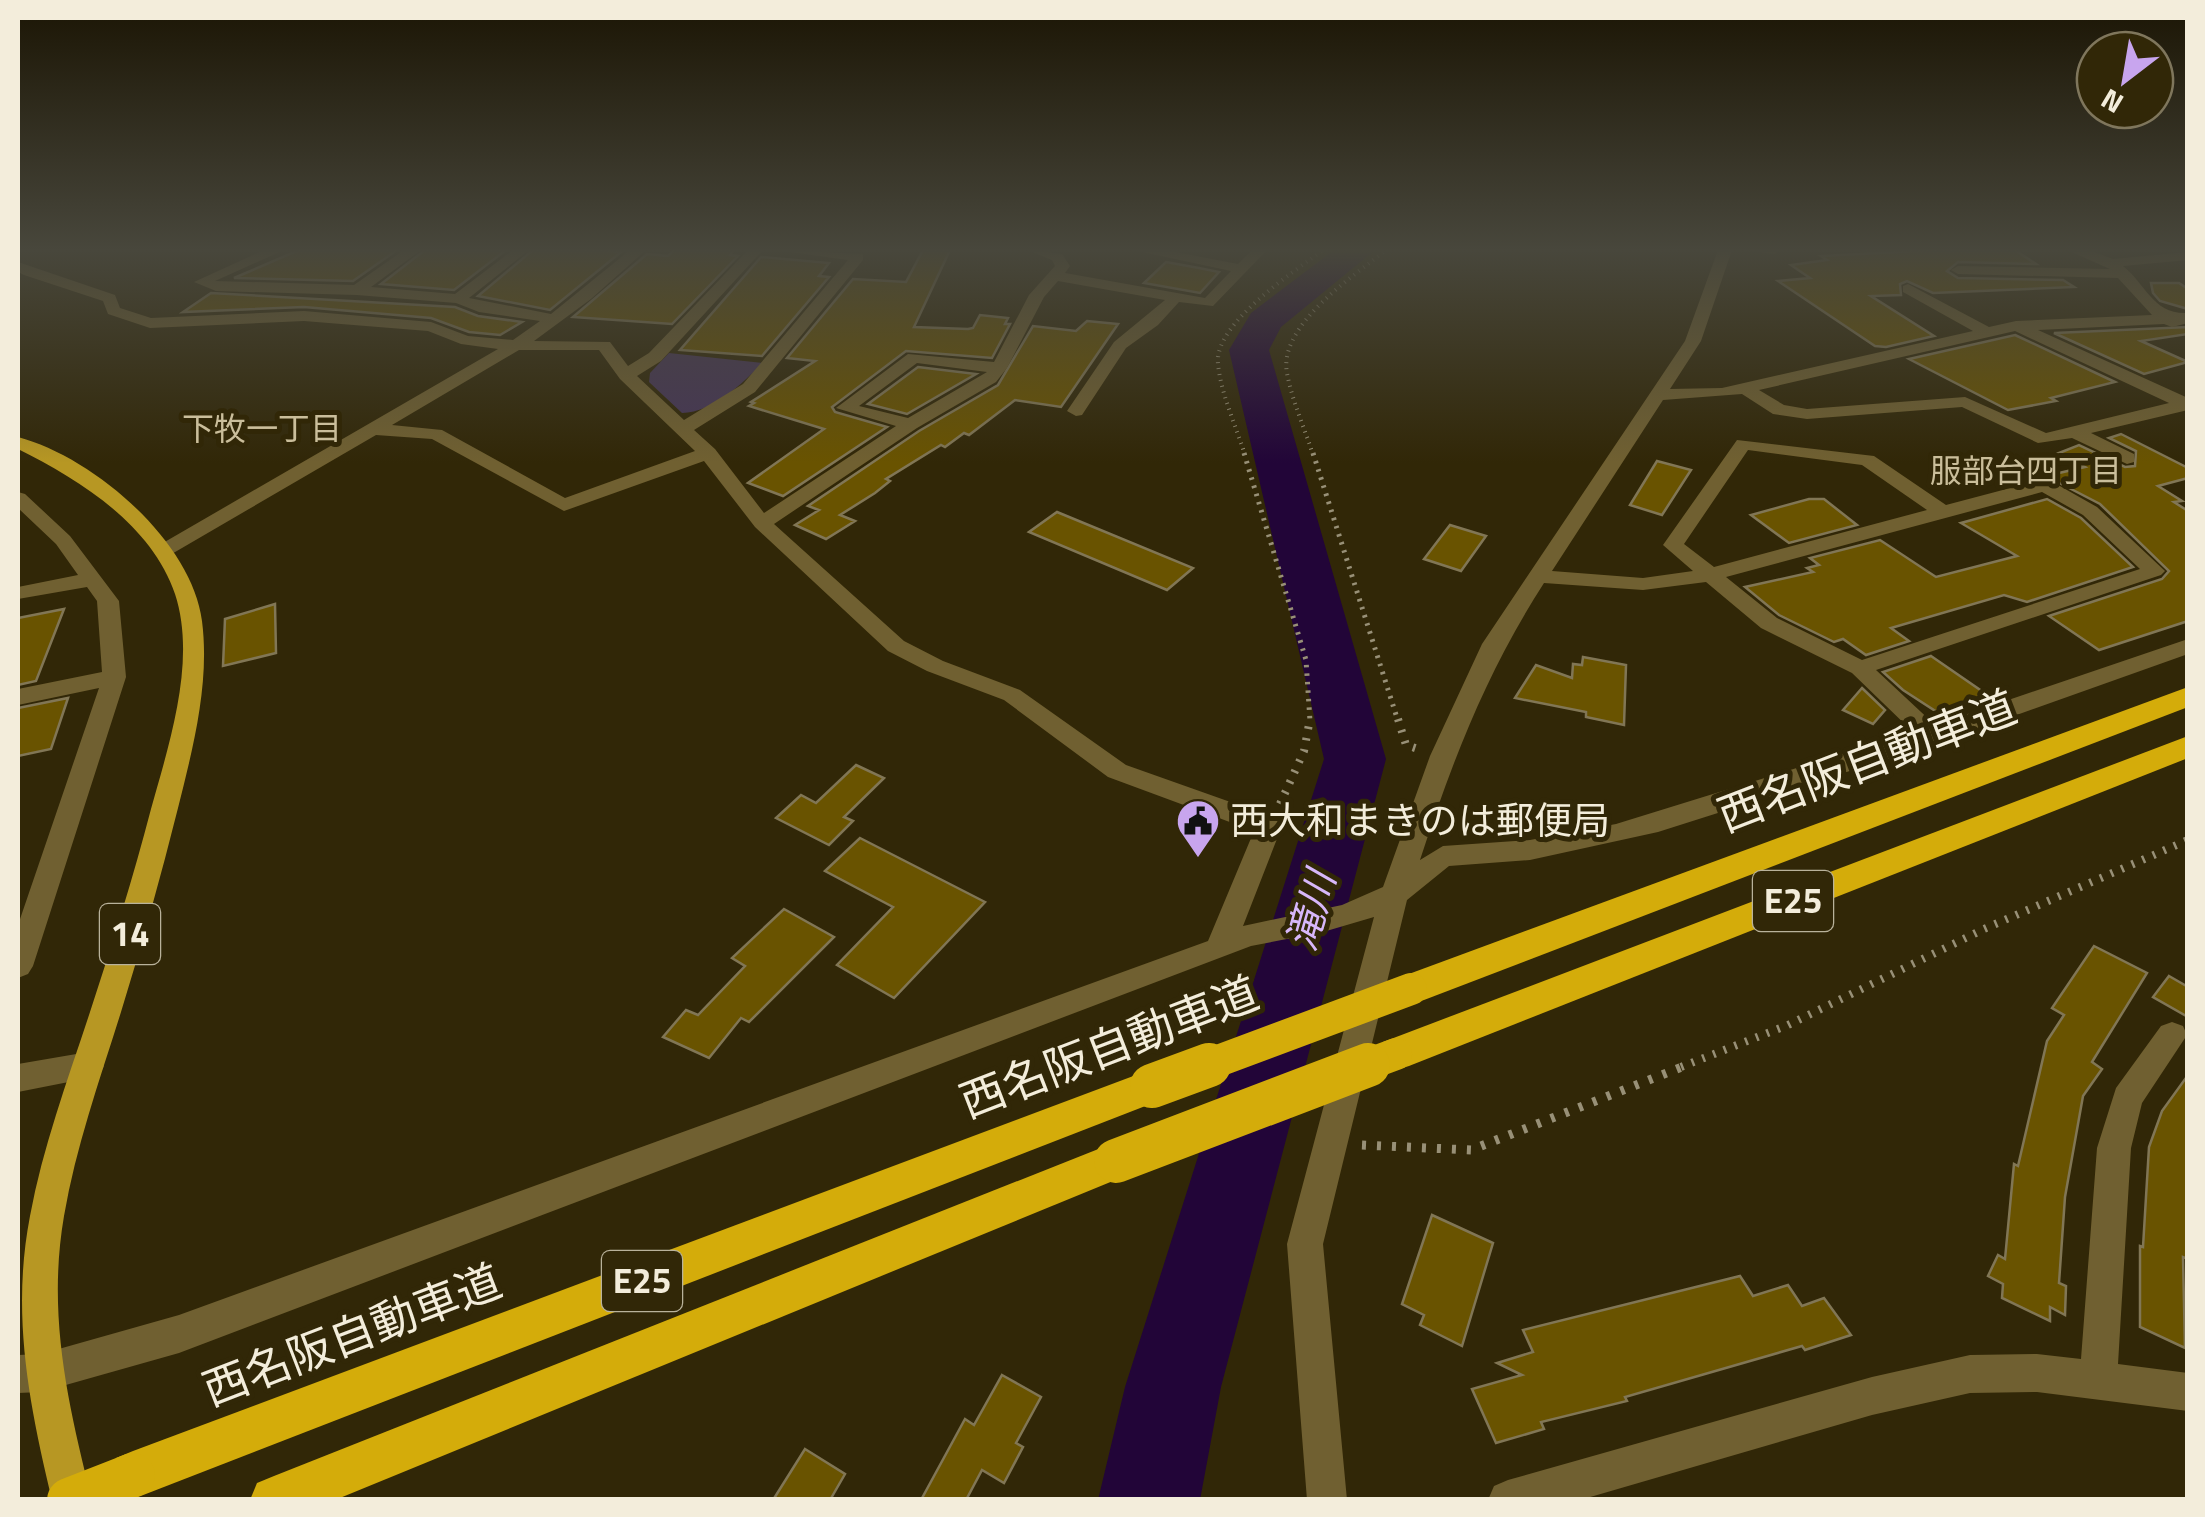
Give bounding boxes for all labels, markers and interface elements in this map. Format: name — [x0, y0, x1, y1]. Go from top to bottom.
north arrow — [2075, 30, 2175, 130]
text: N — [2092, 78, 2131, 125]
district label: 下牧一丁目 — [182, 404, 342, 452]
district label: 服部台四丁目 — [1930, 446, 2122, 494]
street label: 西名阪自動車道 — [1707, 672, 2026, 848]
place label: 西大和まきのは郵便局 — [1230, 791, 1610, 849]
public building icon: 西大和まきのは郵便局 — [1175, 798, 1221, 859]
water label: 滝川 — [1270, 860, 1352, 958]
road number: E25 — [1753, 871, 1833, 931]
road number: 14 — [100, 904, 160, 964]
street label: 西名阪自動車道 — [949, 958, 1268, 1134]
street label: 西名阪自動車道 — [192, 1246, 511, 1422]
road number: E25 — [602, 1251, 682, 1311]

